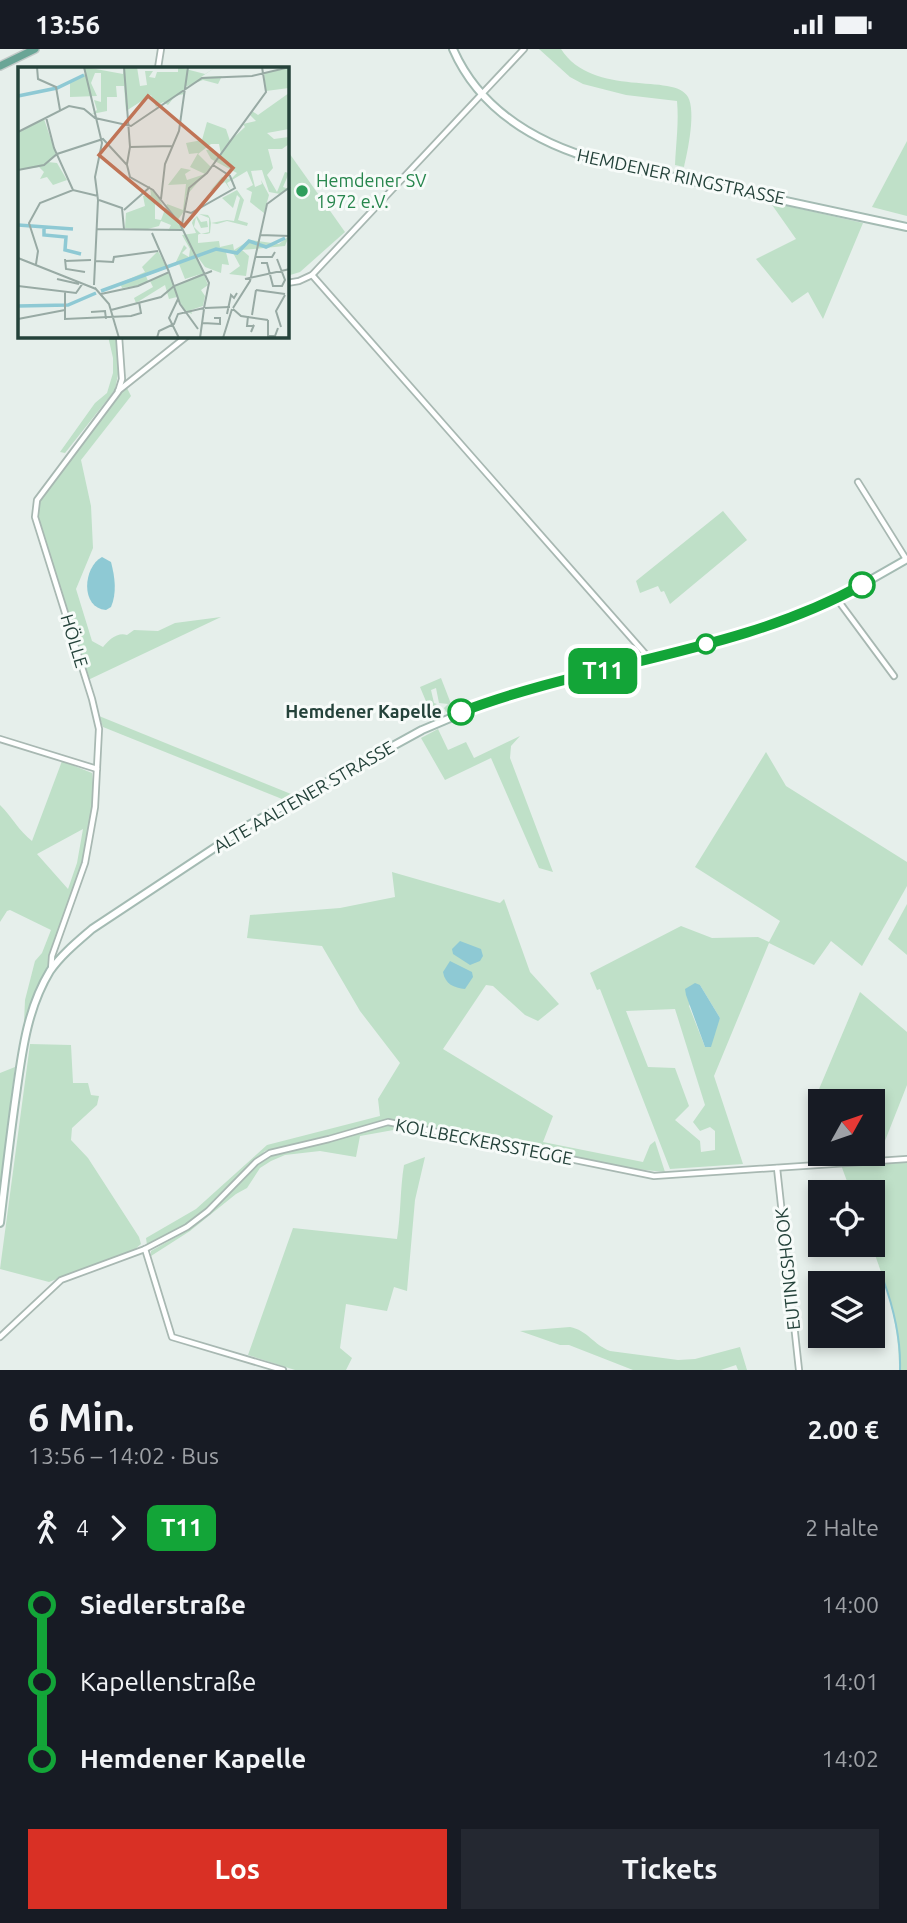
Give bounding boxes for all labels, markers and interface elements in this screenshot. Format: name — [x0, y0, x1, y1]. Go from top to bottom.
text: 13:56 — [35, 10, 100, 39]
inset map — [18, 67, 289, 338]
street label: HEMDENER RINGSTRASSE — [575, 144, 787, 208]
place label: Hemdener SV 1972 e.V. — [316, 170, 427, 211]
marker: Hemdener SV 1972 e.V. — [294, 183, 310, 199]
unlabelled marker — [849, 572, 875, 598]
street label: HÖLLE — [57, 612, 93, 670]
unlabelled marker — [696, 634, 716, 654]
line badge: T11 — [563, 648, 643, 694]
text: T11 — [582, 657, 624, 684]
marker: Hemdener Kapelle — [448, 699, 474, 725]
place label: Hemdener Kapelle — [285, 701, 442, 721]
street label: ALTE AALTENER STRASSE — [210, 736, 397, 856]
north arrow — [808, 1089, 886, 1165]
map controls — [808, 1089, 885, 1348]
street label: KOLLBECKERSSTEGGE — [394, 1114, 574, 1168]
button: locate — [808, 1180, 885, 1257]
street label: EUTINGSHOOK — [771, 1207, 803, 1331]
button: layers — [808, 1271, 885, 1348]
text: 6 Min. — [28, 1396, 134, 1438]
text: 2.00 € — [808, 1415, 879, 1444]
text: 13:56 – 14:02 · Bus — [28, 1443, 219, 1468]
icon: walk — [28, 1509, 66, 1547]
icon: forward — [99, 1509, 137, 1547]
text: T11 — [161, 1514, 202, 1541]
text: 4 — [76, 1515, 89, 1540]
text: 2 Halte — [805, 1515, 879, 1540]
text: Siedlerstraße — [80, 1590, 246, 1619]
text: 14:00 — [821, 1592, 879, 1617]
text: Kapellenstraße — [80, 1667, 256, 1696]
text: 14:01 — [821, 1669, 879, 1694]
text: Hemdener Kapelle — [80, 1744, 306, 1773]
text: 14:02 — [821, 1746, 879, 1771]
button: Los — [28, 1829, 447, 1909]
button: Tickets — [461, 1829, 879, 1909]

